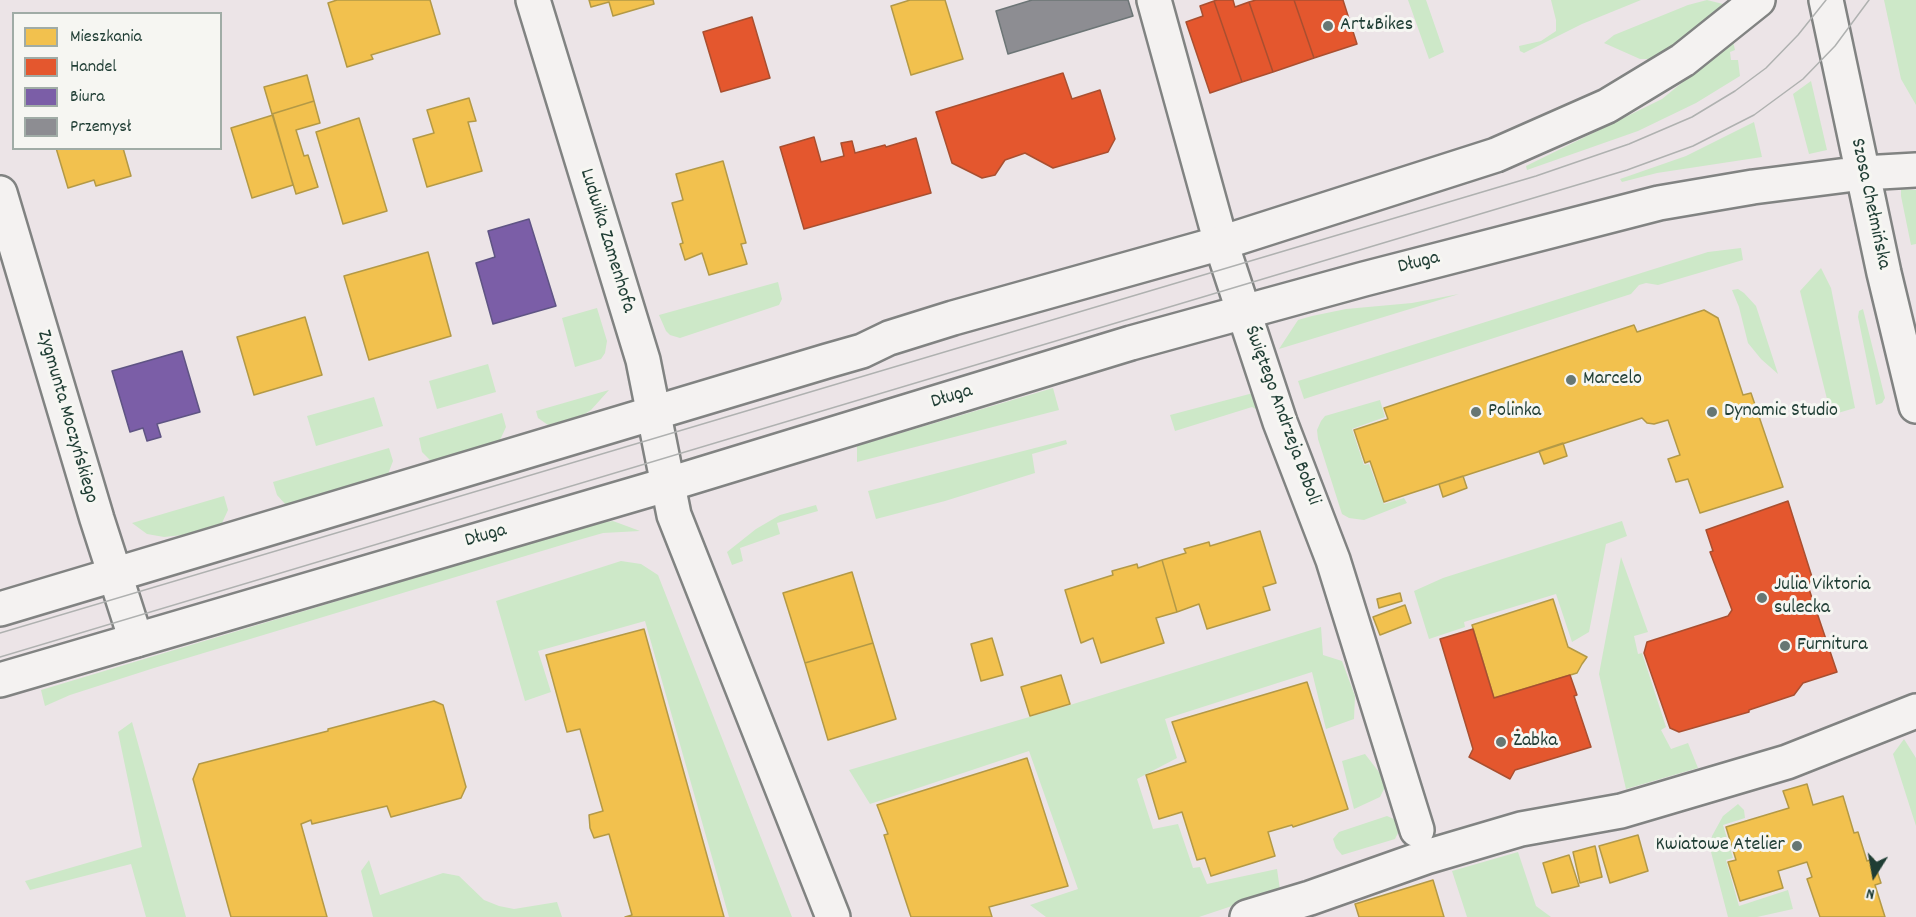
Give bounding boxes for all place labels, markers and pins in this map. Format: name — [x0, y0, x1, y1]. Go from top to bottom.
place label: Art&Bikes — [1340, 14, 1413, 38]
marker: Art&Bikes — [1321, 19, 1335, 33]
place label: Marcelo — [1583, 368, 1642, 392]
marker: Marcelo — [1564, 373, 1578, 387]
place label: Polinka — [1488, 400, 1541, 424]
place label: Dynamic Studio — [1724, 400, 1838, 424]
marker: Polinka — [1469, 405, 1483, 419]
marker: Dynamic Studio — [1705, 405, 1719, 419]
place label: Julia Viktoria sulecka — [1774, 574, 1870, 621]
marker: Julia Viktoria sulecka — [1755, 591, 1769, 605]
place label: Furnitura — [1797, 634, 1868, 658]
marker: Furnitura — [1778, 639, 1792, 653]
place label: Żabka — [1513, 730, 1558, 754]
marker: Żabka — [1494, 735, 1508, 749]
place label: Kwiatowe Atelier — [1656, 834, 1785, 858]
marker: Kwiatowe Atelier — [1790, 839, 1804, 853]

